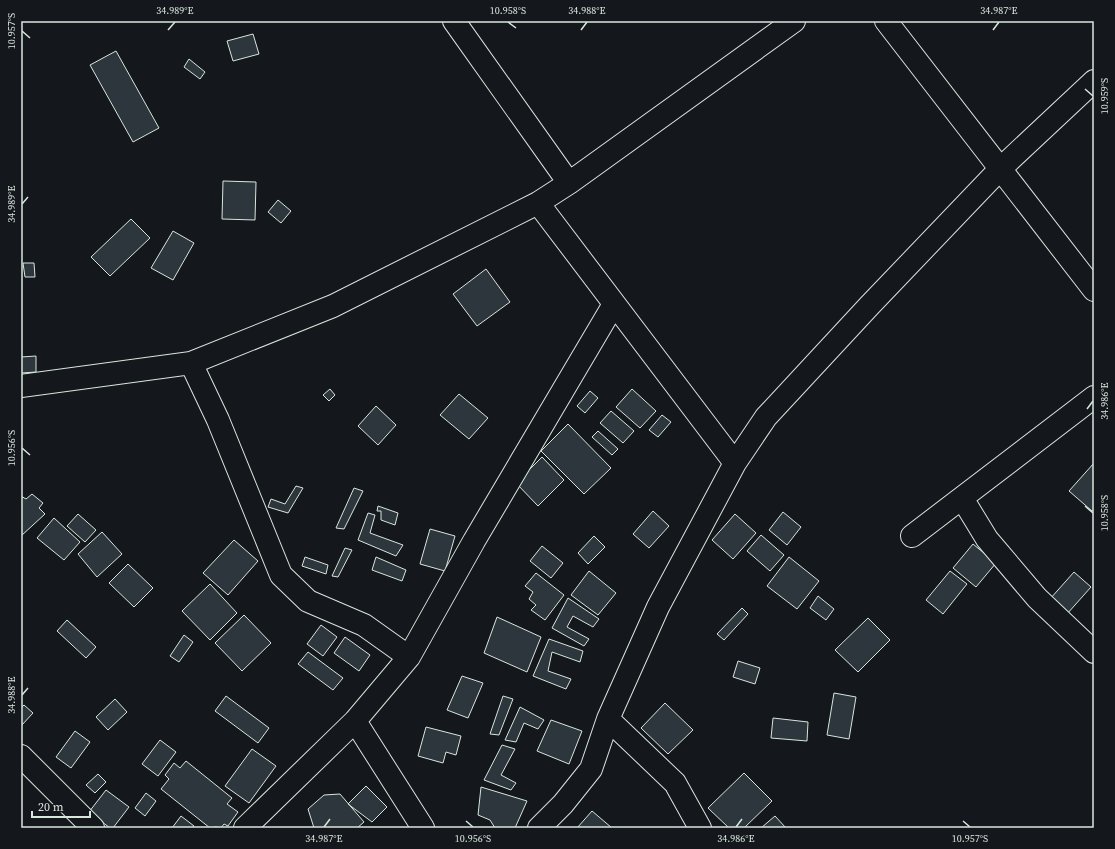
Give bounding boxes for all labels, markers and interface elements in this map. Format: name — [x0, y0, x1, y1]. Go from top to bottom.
text: 34.989°E — [156, 4, 194, 17]
text: 10.958°S — [490, 4, 526, 17]
text: 34.988°E — [568, 4, 606, 17]
text: 34.987°E — [980, 4, 1018, 17]
text: 10.957°S — [5, 13, 18, 49]
text: 10.959°S — [1098, 78, 1111, 114]
text: 34.989°E — [5, 185, 18, 223]
text: 34.986°E — [1098, 382, 1111, 420]
text: 10.956°S — [5, 430, 18, 466]
text: 10.958°S — [1098, 495, 1111, 531]
text: 34.988°E — [5, 676, 18, 714]
scale bar — [32, 793, 90, 819]
text: 20 m — [38, 799, 64, 815]
text: 34.987°E — [305, 832, 343, 845]
text: 10.956°S — [455, 832, 491, 845]
text: 34.986°E — [717, 832, 755, 845]
text: 10.957°S — [952, 832, 988, 845]

